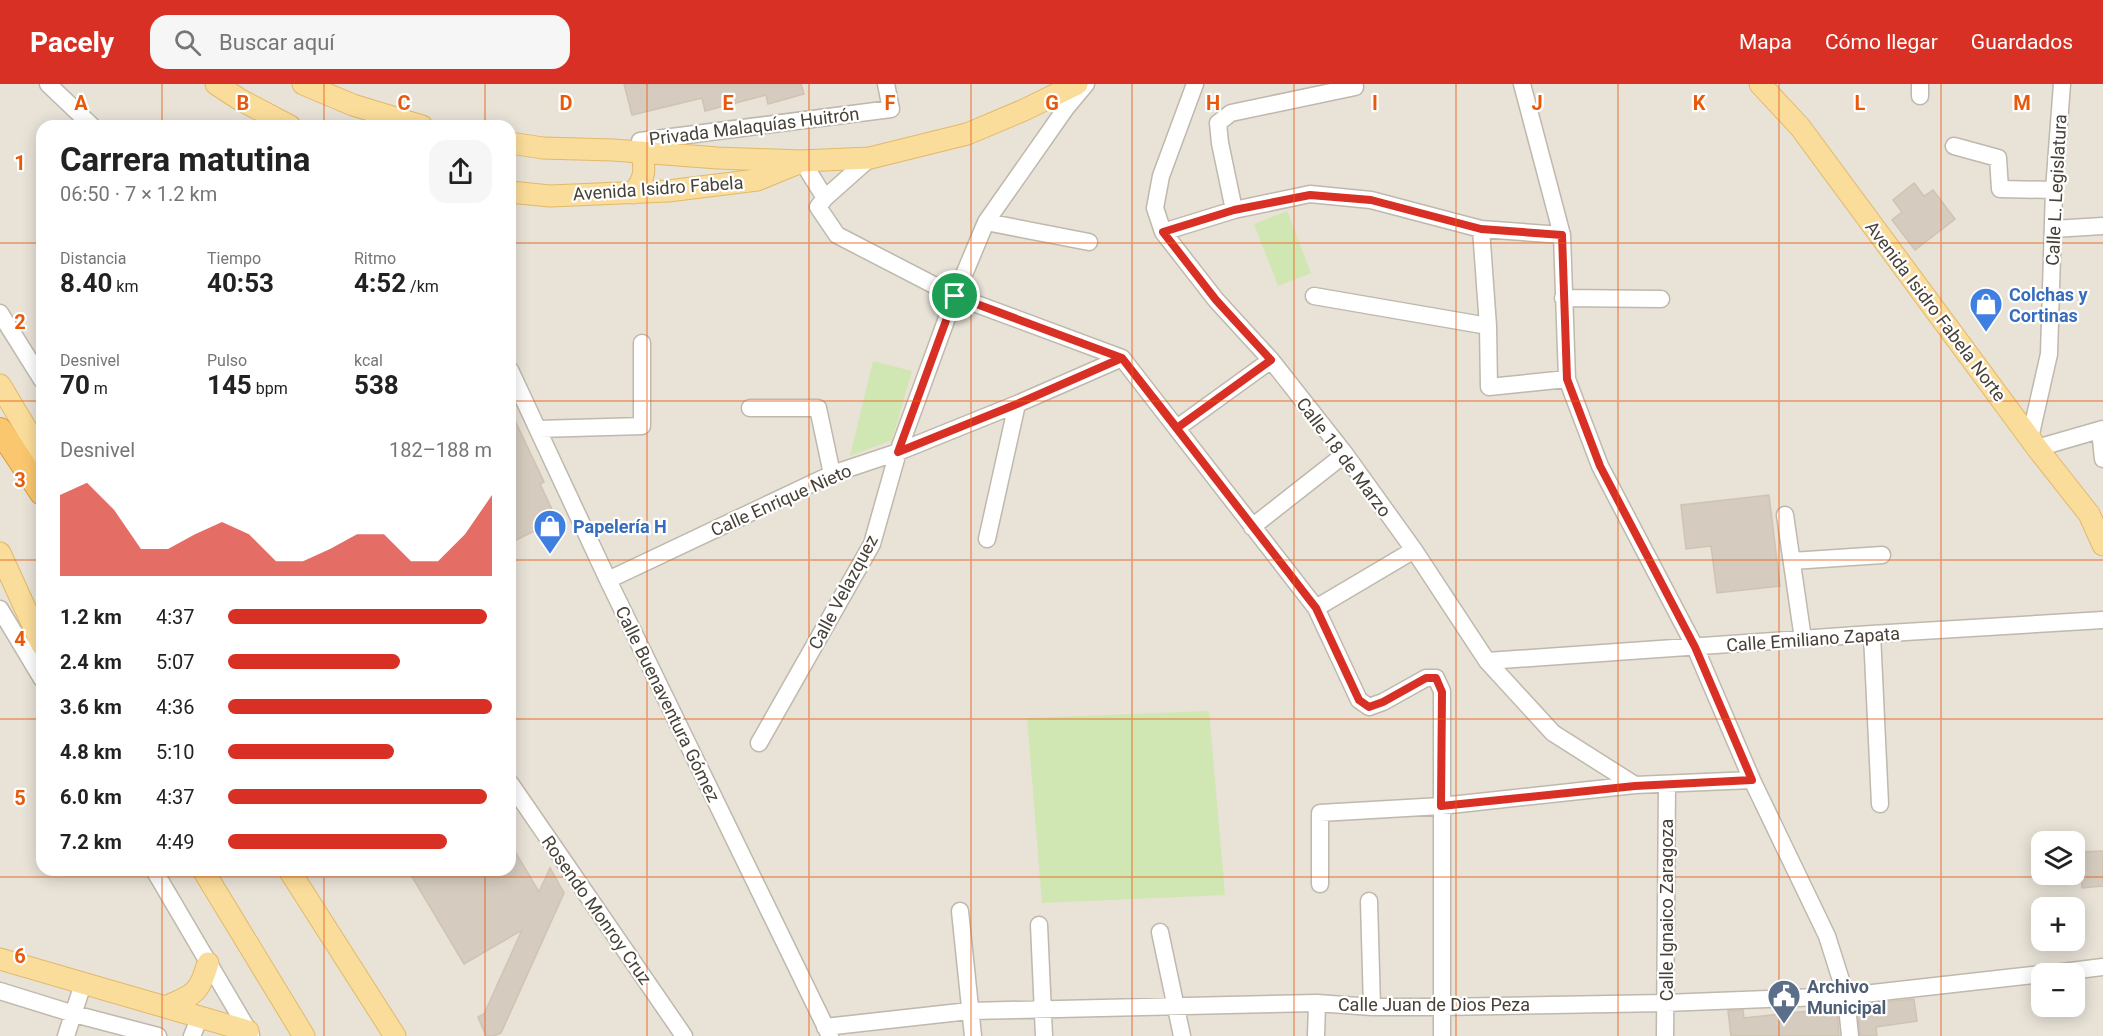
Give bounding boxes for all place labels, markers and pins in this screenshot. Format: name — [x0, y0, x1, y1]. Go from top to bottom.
pin — [929, 270, 980, 321]
place label: Colchas y Cortinas — [2009, 284, 2089, 326]
shop icon: Colchas y Cortinas — [1968, 286, 2004, 333]
shop icon: Papelería H — [532, 508, 568, 555]
place label: Papelería H — [573, 516, 667, 537]
place label: Archivo Municipal — [1807, 976, 1886, 1018]
public building icon: Archivo Municipal — [1766, 978, 1802, 1025]

